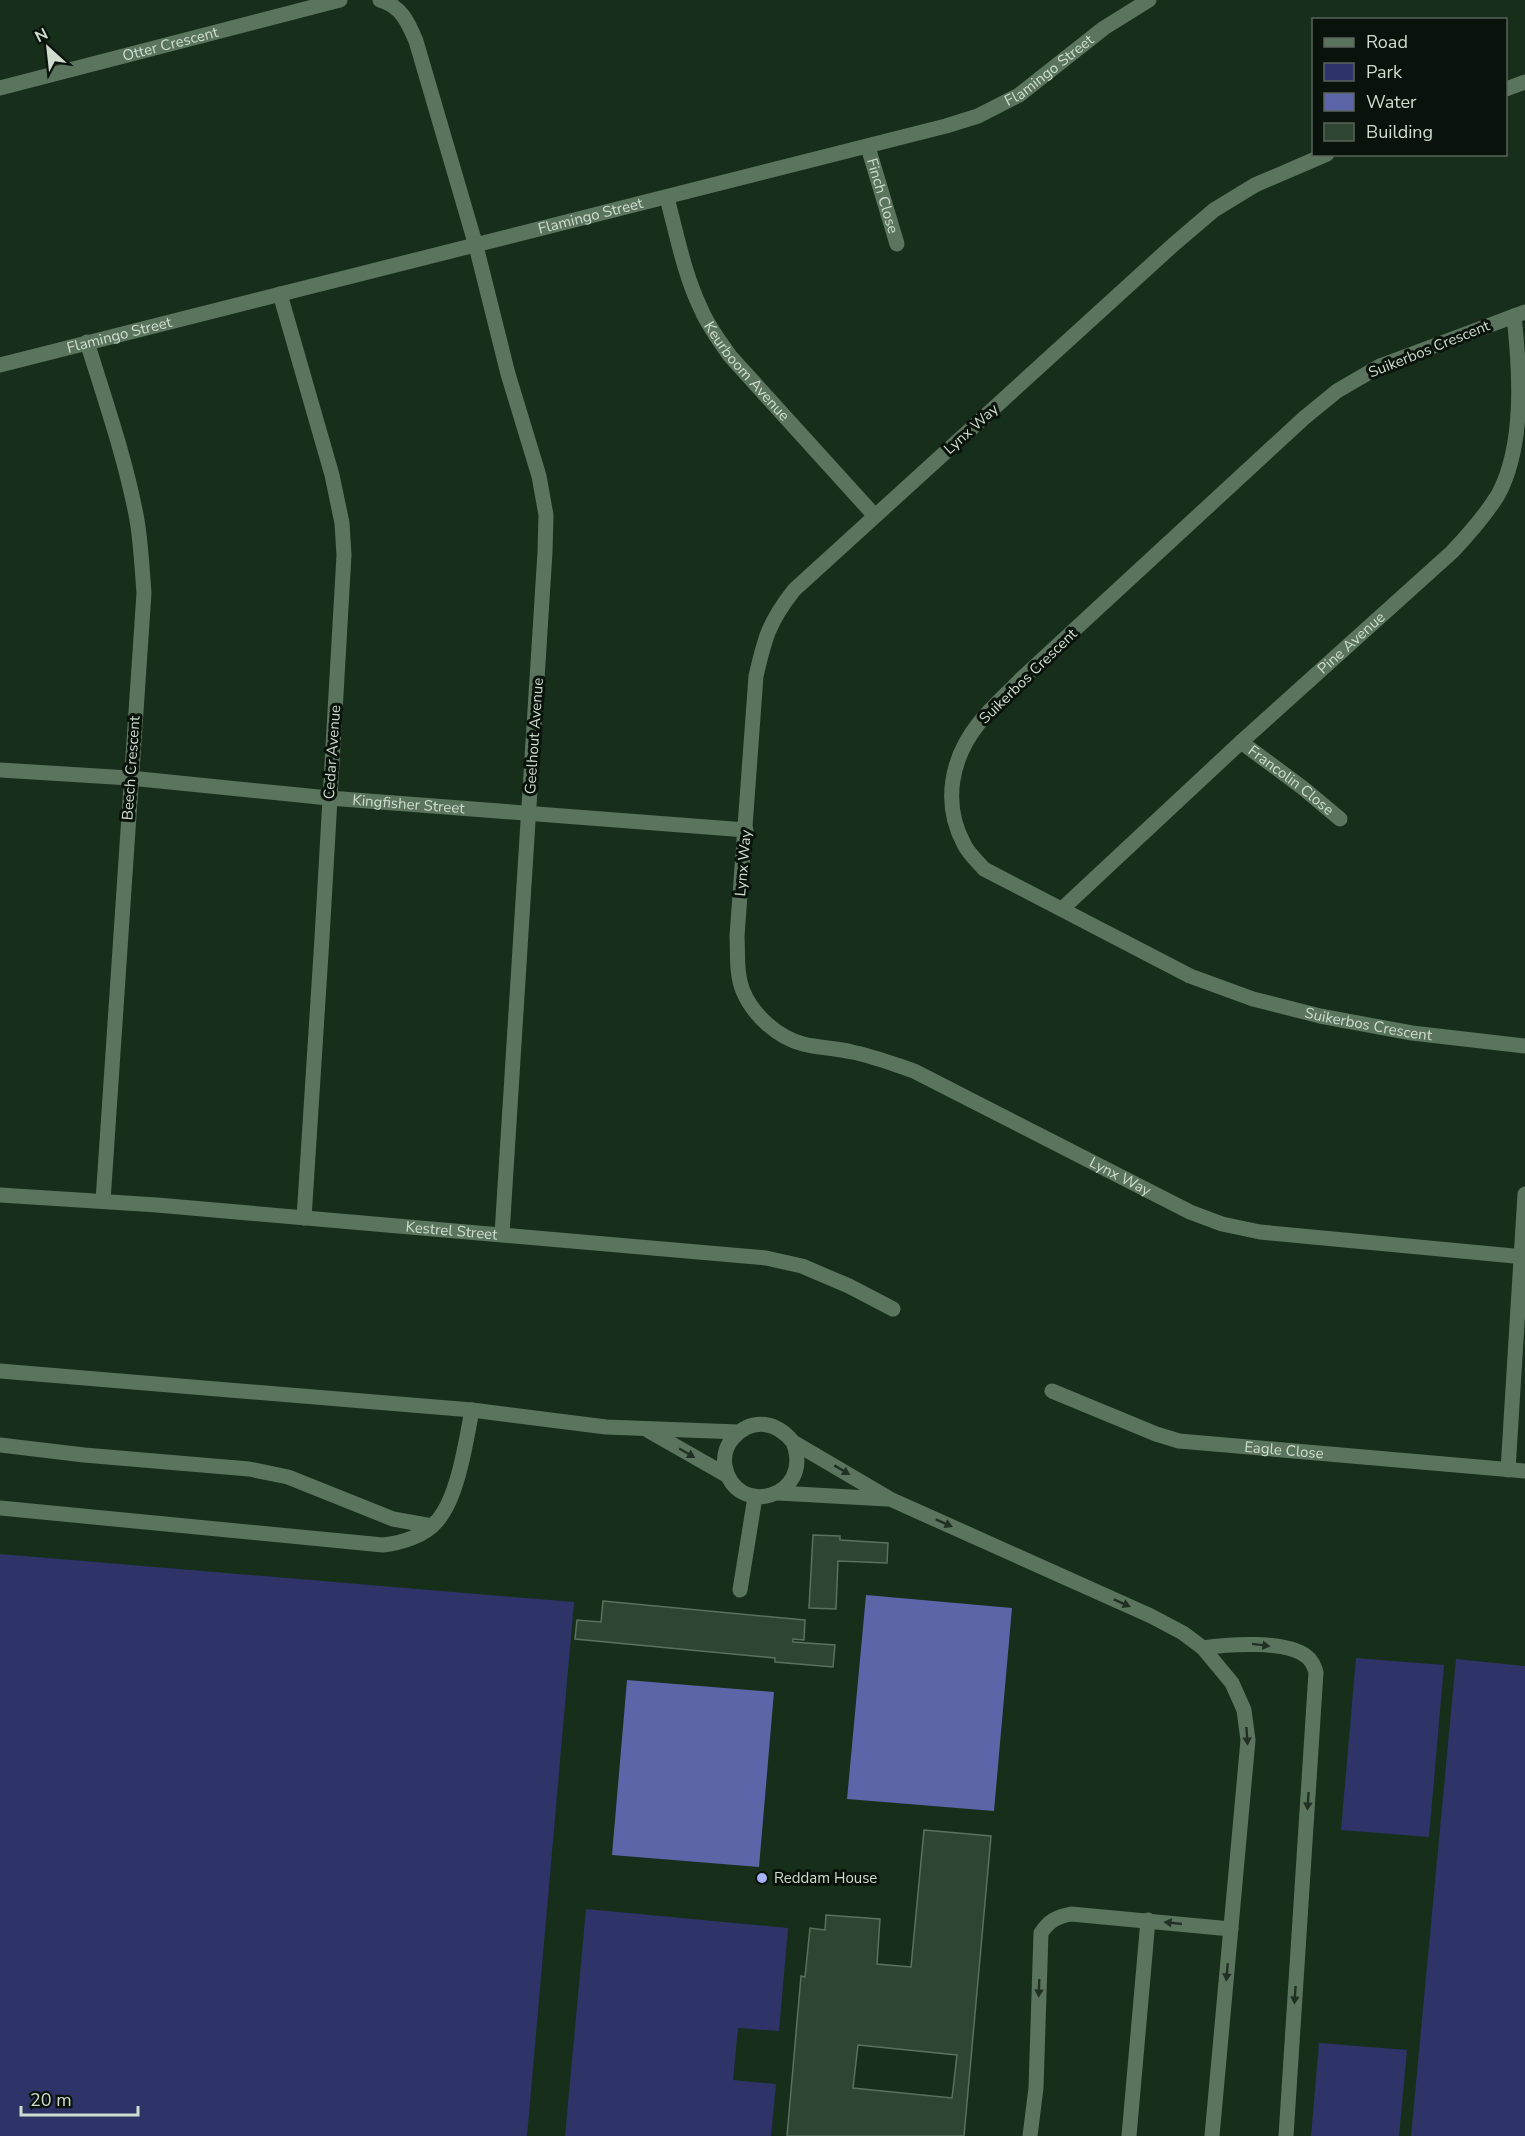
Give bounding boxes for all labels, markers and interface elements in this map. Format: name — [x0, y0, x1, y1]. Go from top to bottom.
north arrow — [18, 18, 78, 78]
legend — [1312, 18, 1507, 156]
street label: Otter Crescent — [120, 22, 221, 66]
text: N — [31, 23, 52, 48]
street label: Flamingo Street — [1001, 29, 1098, 111]
text: Road — [1366, 30, 1408, 54]
text: Park — [1366, 60, 1403, 84]
text: Water — [1366, 90, 1417, 114]
text: Building — [1366, 120, 1433, 144]
street label: Finch Close — [862, 156, 903, 236]
street label: Flamingo Street — [536, 193, 646, 239]
street label: Flamingo Street — [65, 312, 175, 358]
street label: Suikerbos Crescent — [1365, 315, 1493, 382]
street label: Keurboom Avenue — [699, 318, 794, 425]
street label: Lynx Way — [940, 399, 1003, 459]
street label: Pine Avenue — [1313, 607, 1389, 679]
street label: Suikerbos Crescent — [975, 623, 1082, 728]
street label: Geelhout Avenue — [520, 677, 548, 795]
street label: Cedar Avenue — [319, 704, 345, 800]
street label: Beech Crescent — [117, 714, 145, 821]
street label: Francolin Close — [1244, 741, 1338, 820]
street label: Kingfisher Street — [352, 790, 466, 818]
street label: Lynx Way — [730, 829, 756, 897]
street label: Suikerbos Crescent — [1303, 1003, 1434, 1045]
street label: Lynx Way — [1086, 1152, 1155, 1201]
street label: Kestrel Street — [405, 1217, 499, 1245]
street label: Eagle Close — [1243, 1437, 1325, 1464]
one-way arrow — [679, 1448, 696, 1458]
one-way arrow — [834, 1465, 850, 1476]
one-way arrow — [935, 1518, 953, 1528]
one-way arrow — [1113, 1598, 1131, 1608]
one-way arrow — [1252, 1641, 1271, 1650]
one-way arrow — [1242, 1727, 1252, 1746]
one-way arrow — [1303, 1791, 1312, 1810]
place label: Reddam House — [774, 1868, 877, 1888]
marker: Reddam House — [755, 1871, 769, 1885]
one-way arrow — [1164, 1918, 1183, 1928]
one-way arrow — [1222, 1963, 1232, 1982]
one-way arrow — [1035, 1978, 1044, 1997]
one-way arrow — [1290, 1986, 1300, 2005]
scale bar — [21, 2079, 138, 2117]
text: 20 m — [30, 2088, 72, 2112]

